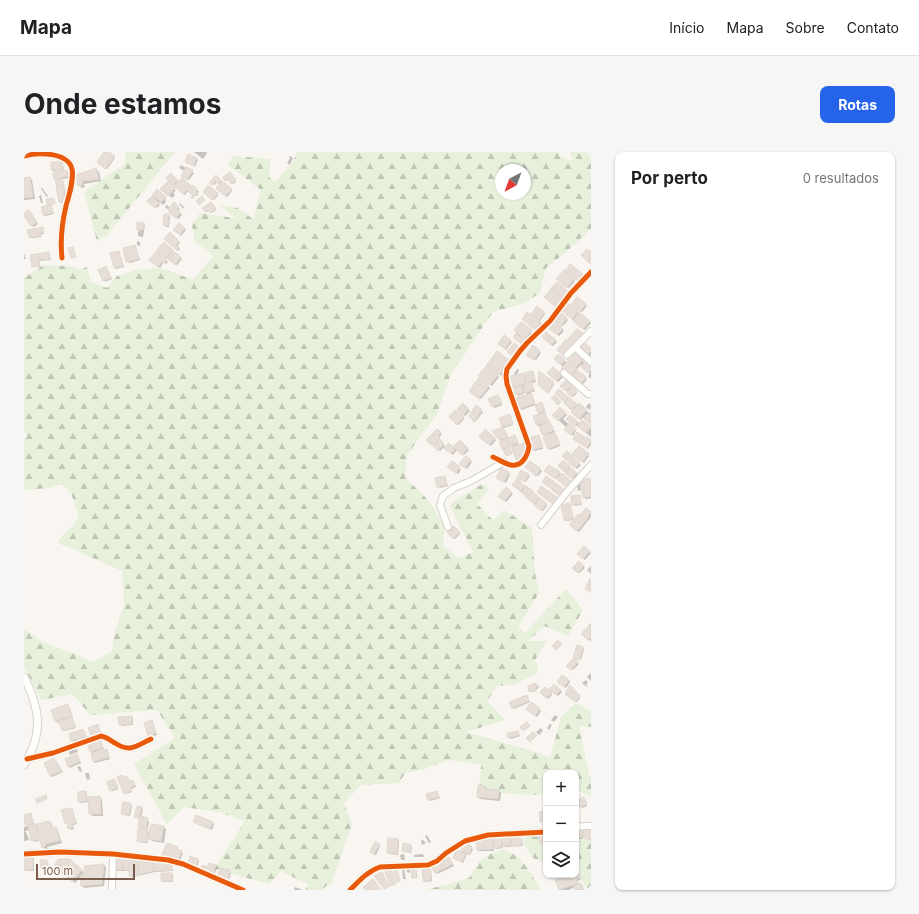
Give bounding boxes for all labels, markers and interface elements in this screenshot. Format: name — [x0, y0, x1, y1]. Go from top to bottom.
text: Mapa — [20, 16, 72, 39]
text: Início — [669, 19, 705, 36]
text: Mapa — [727, 19, 764, 36]
text: Sobre — [786, 19, 825, 36]
text: Contato — [847, 19, 899, 36]
button: Rotas — [820, 86, 895, 123]
text: Onde estamos — [24, 87, 221, 121]
north arrow — [495, 164, 531, 200]
text: Por perto — [631, 168, 708, 188]
text: 0 resultados — [803, 170, 879, 186]
map controls — [543, 770, 579, 878]
button: + — [543, 770, 579, 806]
button: − — [543, 806, 579, 842]
button: layers — [543, 842, 579, 878]
scale bar — [36, 862, 135, 881]
text: 100 m — [42, 864, 73, 878]

